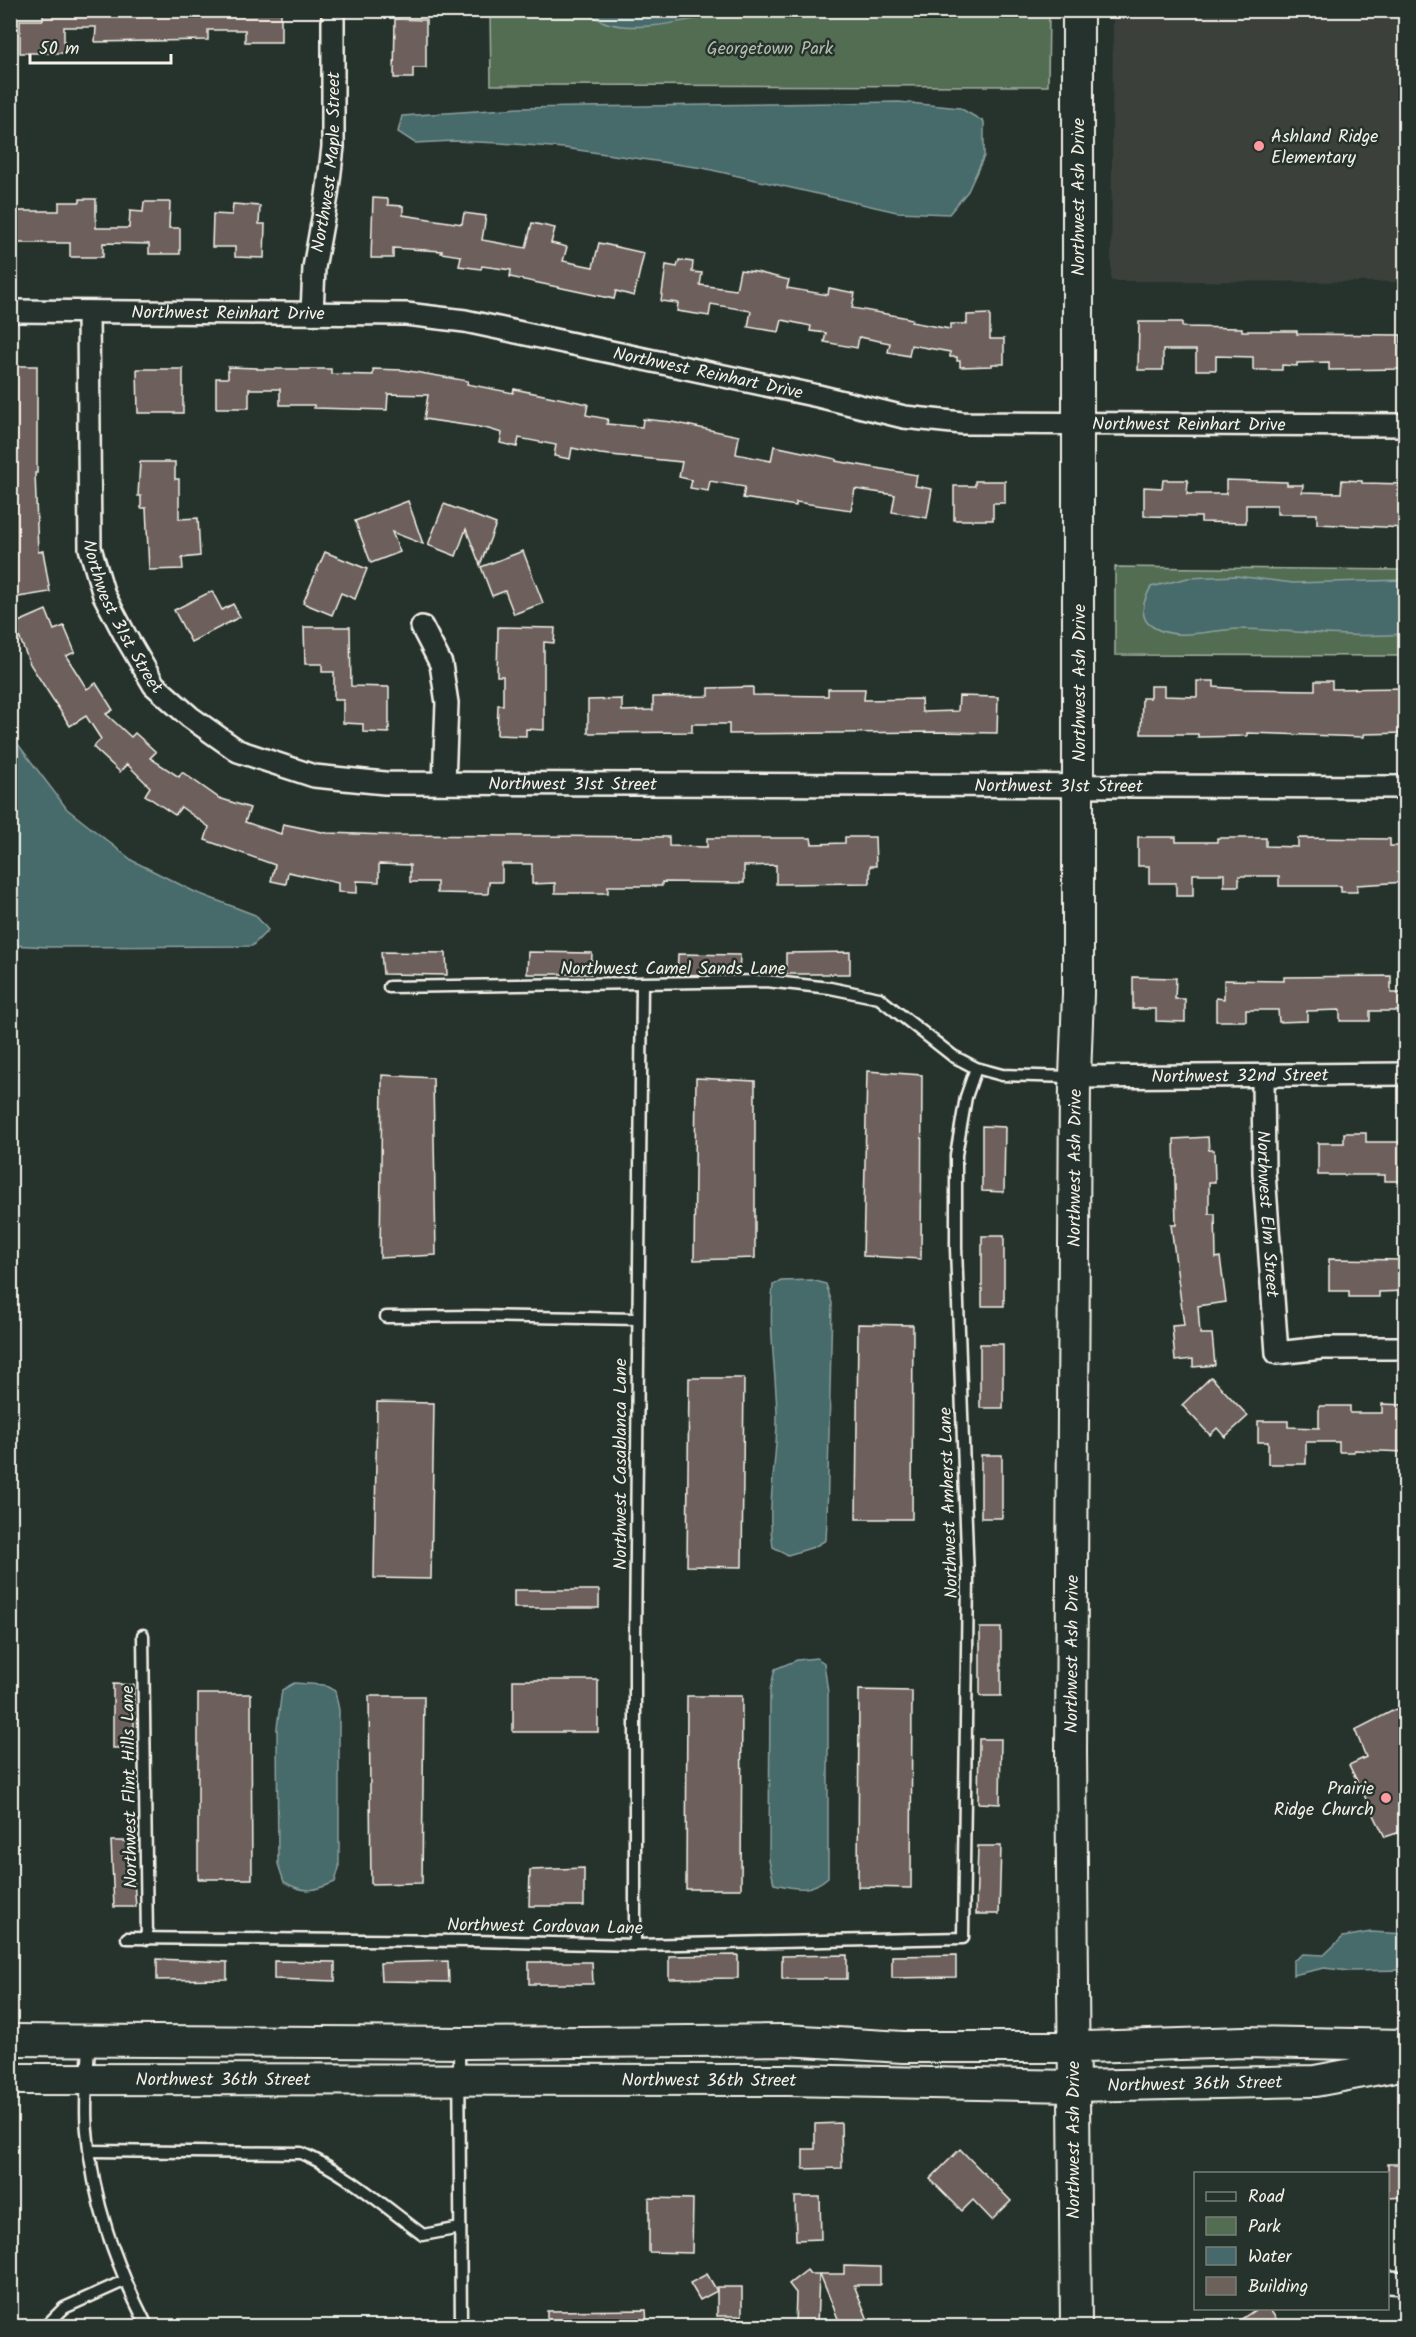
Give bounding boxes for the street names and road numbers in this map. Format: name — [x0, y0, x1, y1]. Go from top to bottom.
street label: Northwest Maple Street — [304, 71, 349, 255]
street label: Northwest Ash Drive — [1065, 118, 1094, 276]
street label: Northwest Reinhart Drive — [131, 299, 325, 329]
street label: Northwest Reinhart Drive — [610, 340, 805, 408]
street label: Northwest Reinhart Drive — [1092, 411, 1286, 440]
street label: Northwest 31st Street — [74, 540, 170, 703]
street label: Northwest Ash Drive — [1066, 604, 1095, 762]
street label: Northwest 31st Street — [488, 770, 658, 800]
street label: Northwest 31st Street — [974, 772, 1144, 802]
street label: Northwest Camel Sands Lane — [560, 955, 786, 984]
street label: Northwest 32nd Street — [1151, 1062, 1330, 1092]
street label: Northwest Ash Drive — [1061, 1089, 1091, 1247]
street label: Northwest Elm Street — [1248, 1130, 1286, 1299]
street label: Northwest Casablanca Lane — [607, 1358, 636, 1570]
street label: Northwest Amherst Lane — [932, 1407, 967, 1599]
street label: Northwest Ash Drive — [1058, 1575, 1088, 1733]
street label: Northwest Flint Hills Lane — [114, 1685, 147, 1889]
street label: Northwest Cordovan Lane — [447, 1911, 643, 1944]
street label: Northwest Ash Drive — [1060, 2061, 1089, 2219]
street label: Northwest 36th Street — [136, 2066, 311, 2095]
street label: Northwest 36th Street — [622, 2067, 798, 2096]
street label: Northwest 36th Street — [1107, 2069, 1284, 2101]

